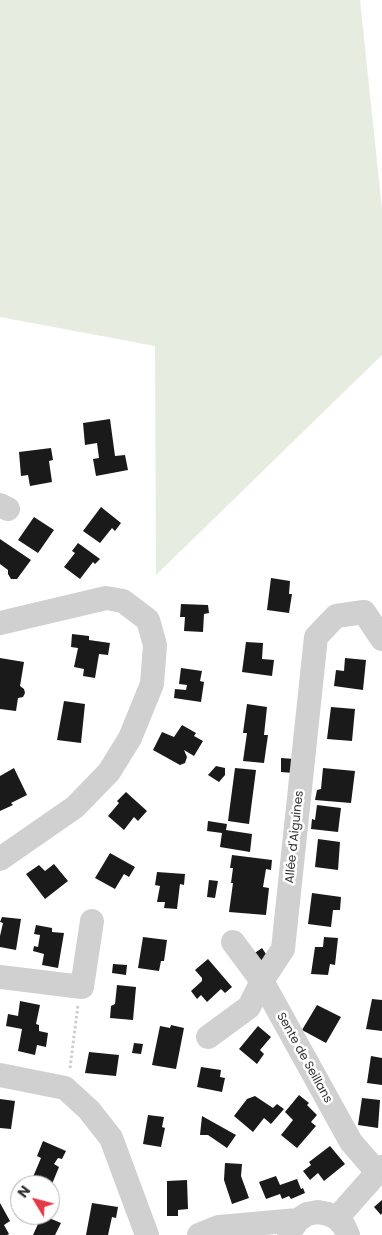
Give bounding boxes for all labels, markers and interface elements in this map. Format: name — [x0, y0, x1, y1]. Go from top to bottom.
street label: Allée d'Aiguines — [283, 790, 307, 884]
street label: Sente de Seillans — [273, 1010, 335, 1106]
north arrow — [10, 1175, 60, 1225]
text: N — [13, 1181, 35, 1202]

